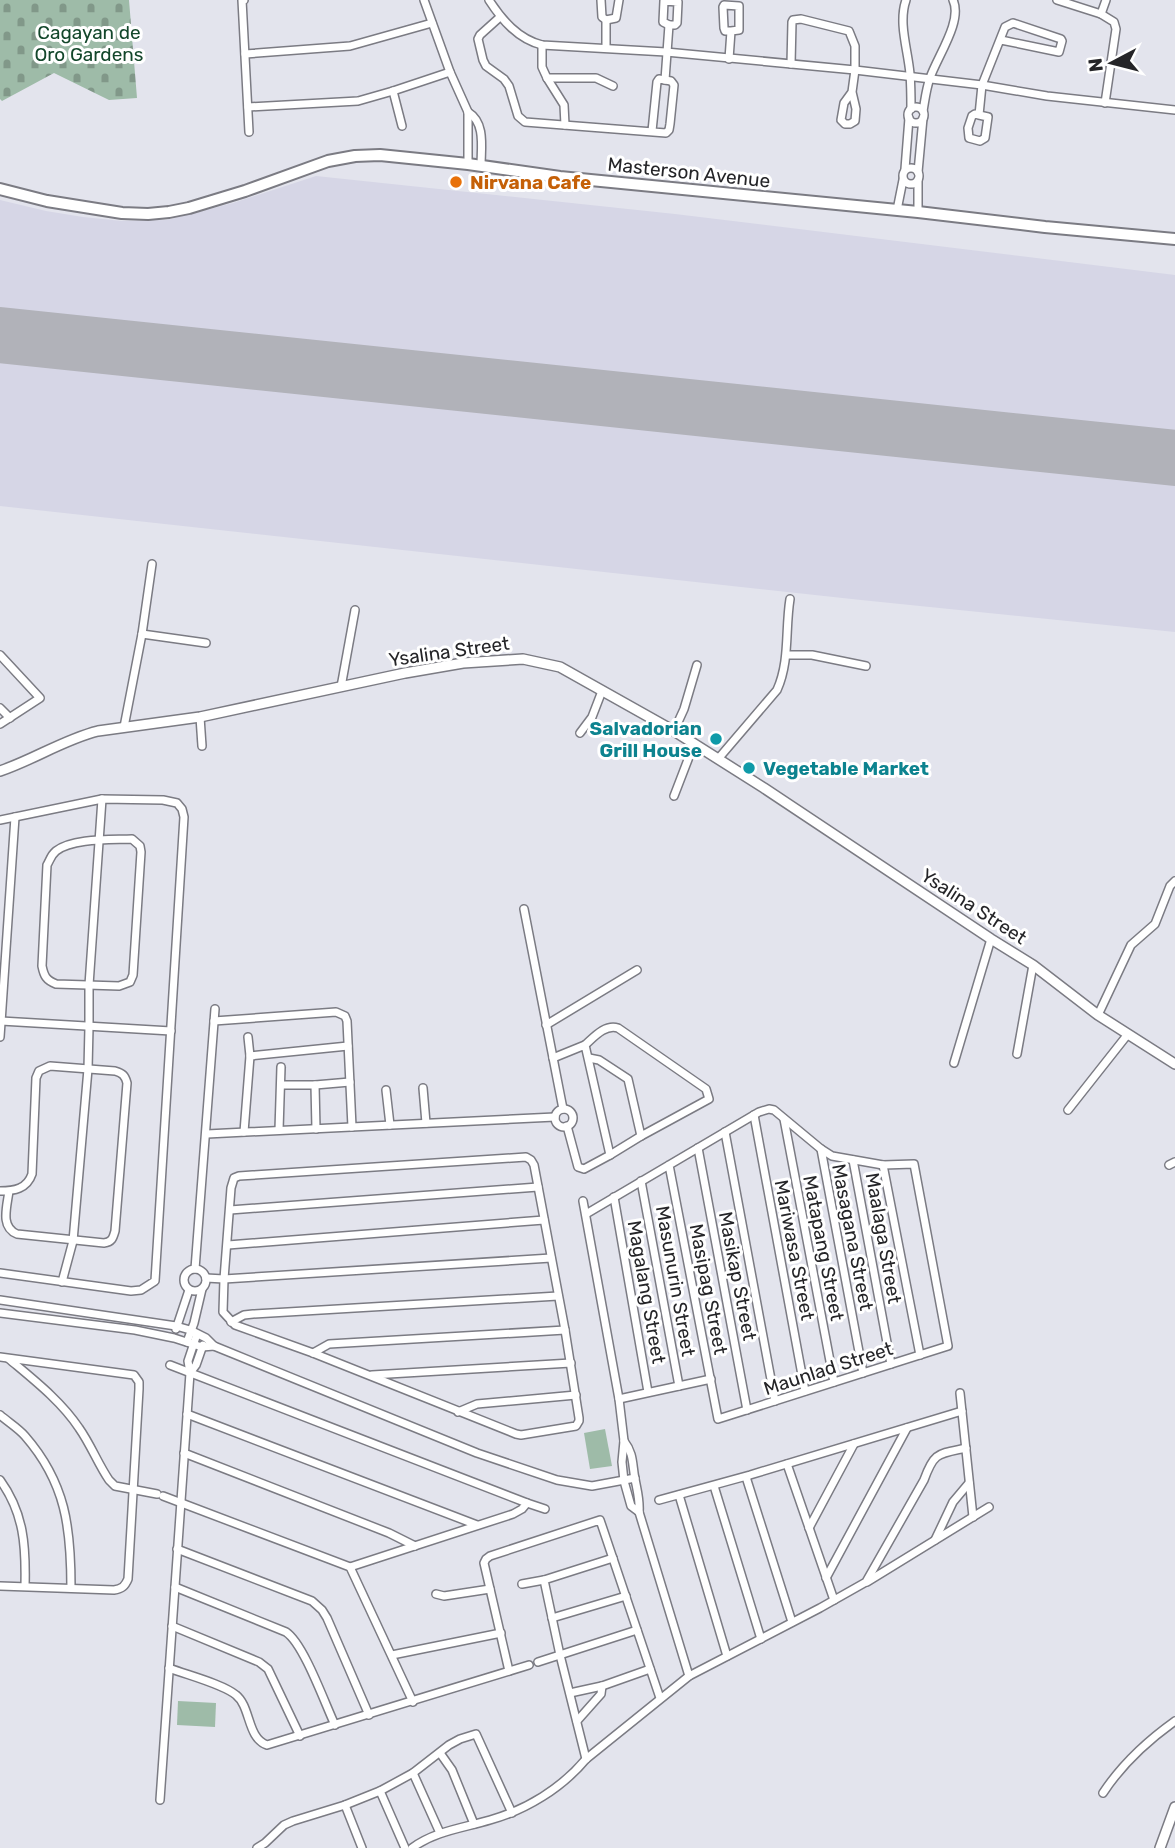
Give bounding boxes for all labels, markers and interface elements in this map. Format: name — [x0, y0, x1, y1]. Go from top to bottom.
park label: Cagayan de Oro Gardens — [34, 21, 144, 66]
north arrow — [1077, 28, 1147, 98]
text: N — [1083, 57, 1108, 73]
street label: Masterson Avenue — [607, 153, 771, 192]
place label: Nirvana Cafe — [470, 171, 591, 194]
marker: Nirvana Cafe — [448, 174, 464, 190]
street label: Ysalina Street — [387, 632, 511, 671]
place label: Salvadorian Grill House — [590, 717, 702, 762]
marker: Salvadorian Grill House — [708, 731, 724, 747]
place label: Vegetable Market — [763, 757, 929, 780]
marker: Vegetable Market — [741, 760, 757, 776]
street label: Ysalina Street — [916, 864, 1031, 949]
street label: Masagana Street — [827, 1162, 878, 1313]
street label: Maalaga Street — [861, 1171, 906, 1306]
street label: Matapang Street — [798, 1173, 849, 1323]
street label: Mariwasa Street — [770, 1178, 820, 1323]
street label: Masunurin Street — [651, 1204, 700, 1359]
street label: Masikap Street — [714, 1210, 761, 1343]
street label: Magalang Street — [623, 1219, 671, 1366]
street label: Masipag Street — [685, 1222, 733, 1357]
street label: Maunlad Street — [761, 1337, 896, 1400]

